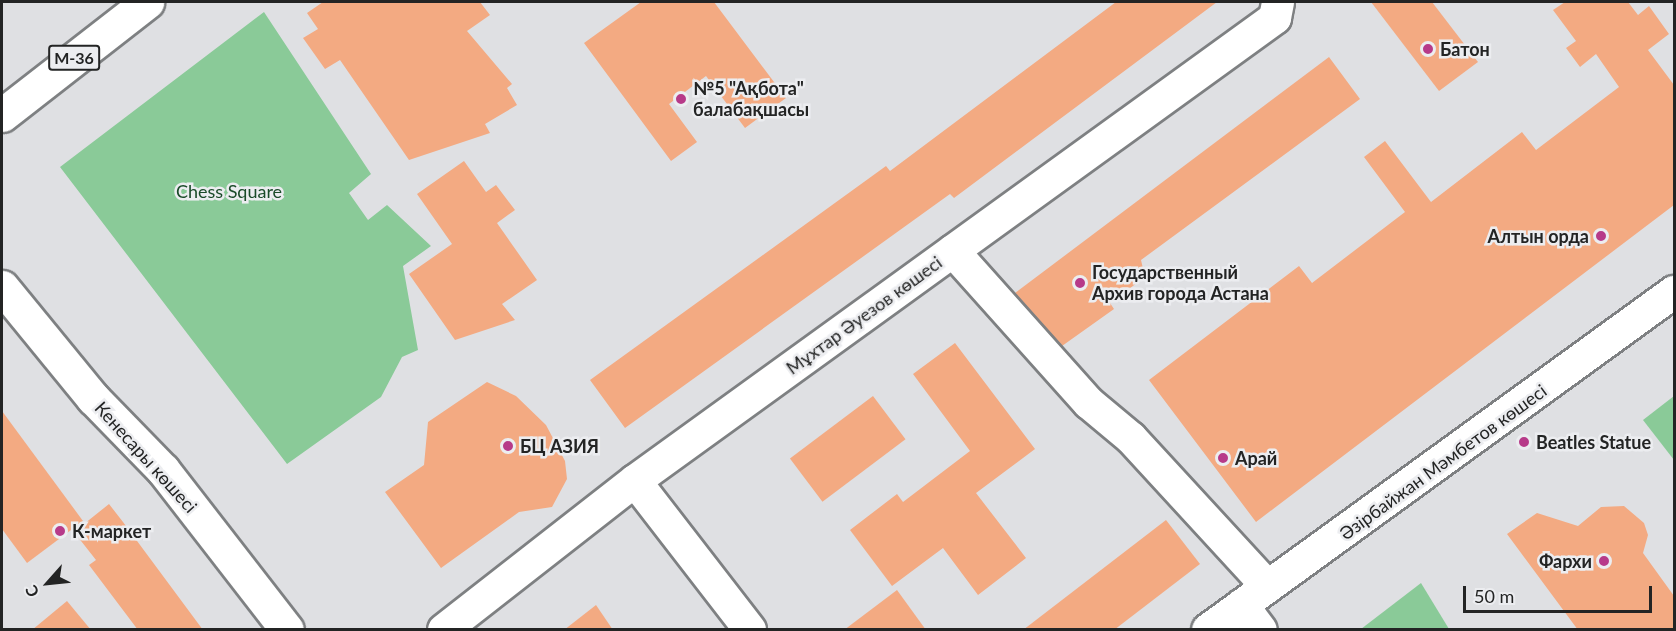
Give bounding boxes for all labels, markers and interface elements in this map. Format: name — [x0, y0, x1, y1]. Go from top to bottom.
place label: Батон — [1440, 38, 1490, 60]
marker: Батон — [1421, 42, 1435, 56]
road number: M-36 — [47, 45, 101, 71]
place label: №5 "Ақбота" балабақшасы — [693, 78, 809, 121]
marker: №5 "Ақбота" балабақшасы — [674, 92, 688, 106]
park label: Chess Square — [176, 180, 282, 202]
place label: Алтын орда — [1488, 225, 1589, 247]
marker: Алтын орда — [1594, 229, 1608, 243]
street label: Мұхтар Әуезов көшесі — [782, 251, 946, 379]
place label: Государственный Архив города Астана — [1092, 262, 1269, 304]
marker: Государственный Архив города Астана — [1073, 276, 1087, 290]
street label: Әзірбайжан Мәмбетов көшесі — [1335, 380, 1551, 544]
street label: Кенесары көшесі — [90, 397, 202, 517]
place label: Beatles Statue — [1536, 431, 1651, 453]
place label: БЦ АЗИЯ — [520, 435, 599, 457]
marker: Beatles Statue — [1517, 435, 1531, 449]
marker: БЦ АЗИЯ — [501, 439, 515, 453]
place label: Арай — [1235, 447, 1277, 469]
marker: Арай — [1216, 451, 1230, 465]
place label: К-маркет — [72, 520, 151, 542]
marker: К-маркет — [53, 524, 67, 538]
place label: Фархи — [1539, 550, 1592, 572]
north arrow — [18, 553, 78, 613]
marker: Фархи — [1597, 554, 1611, 568]
scale bar — [1466, 574, 1655, 612]
text: С — [21, 582, 42, 600]
text: 50 m — [1474, 585, 1514, 607]

